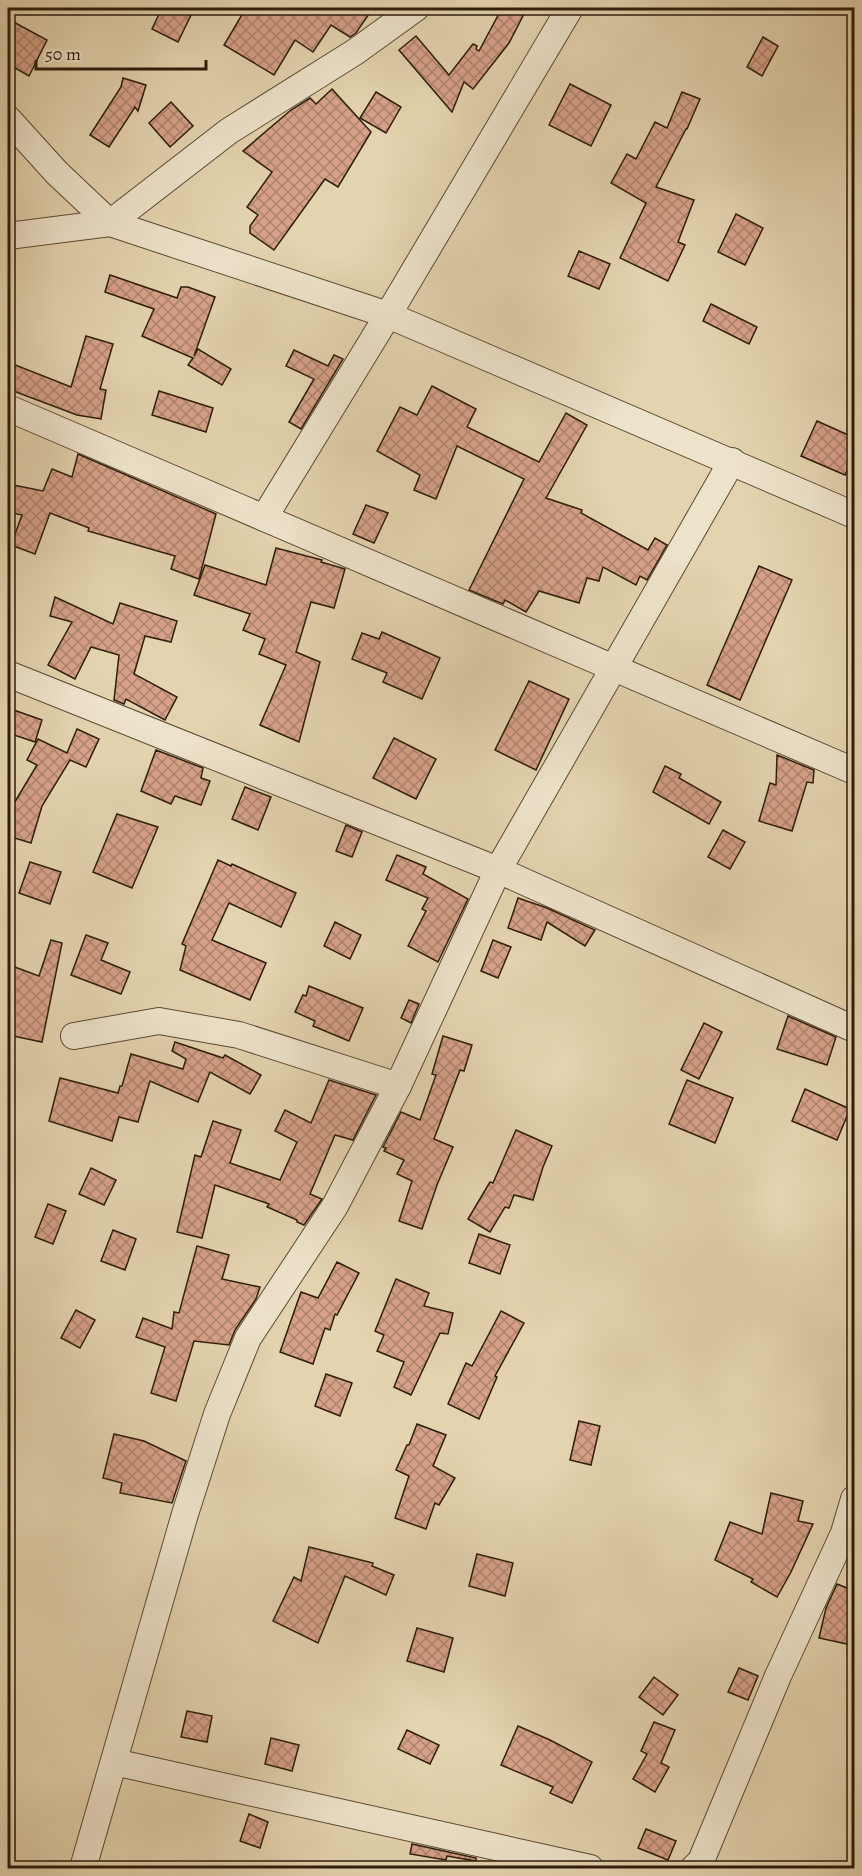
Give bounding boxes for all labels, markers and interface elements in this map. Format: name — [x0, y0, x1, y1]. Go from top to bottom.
scale bar — [36, 33, 206, 71]
text: 50 m — [45, 42, 81, 66]

